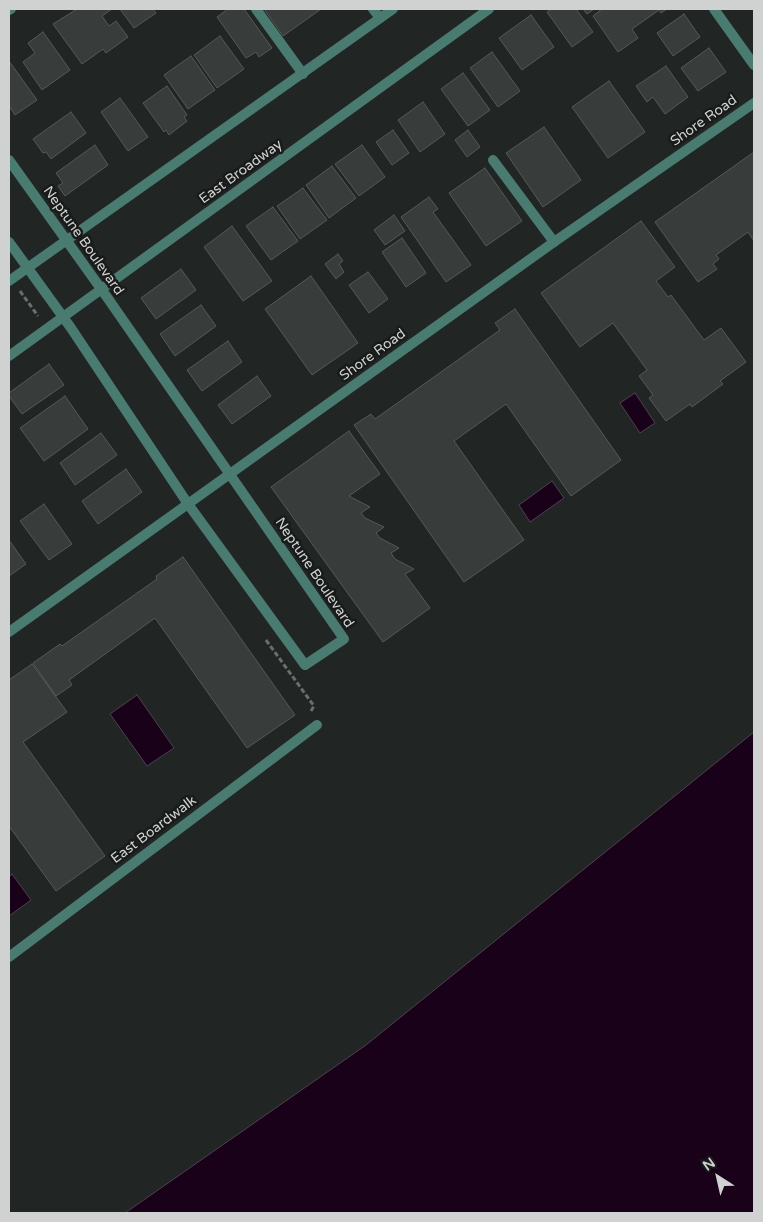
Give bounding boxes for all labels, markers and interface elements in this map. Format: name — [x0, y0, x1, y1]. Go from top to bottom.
street label: Shore Road — [667, 92, 741, 150]
street label: East Broadway — [196, 136, 286, 208]
street label: Neptune Boulevard — [39, 183, 127, 299]
street label: Shore Road — [337, 325, 409, 385]
street label: Neptune Boulevard — [271, 515, 357, 631]
street label: East Boardwalk — [108, 792, 200, 868]
north arrow — [693, 1152, 743, 1202]
text: N — [700, 1154, 719, 1174]

